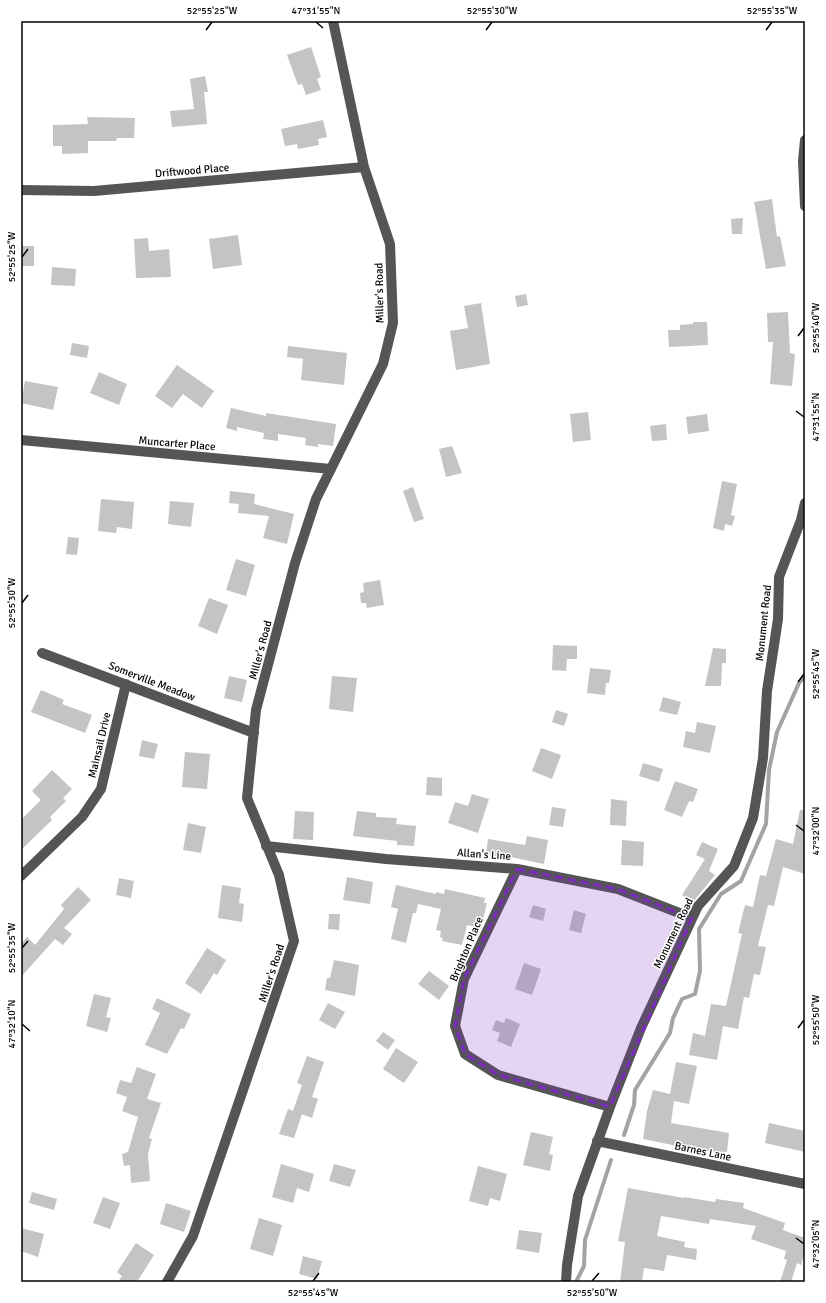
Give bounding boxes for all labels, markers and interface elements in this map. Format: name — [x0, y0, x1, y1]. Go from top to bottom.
text: 52°55'25"W — [187, 5, 238, 17]
text: 47°31'55"N — [292, 5, 340, 17]
text: 52°55'30"W — [467, 5, 518, 17]
text: 52°55'35"W — [747, 5, 798, 17]
street label: Driftwood Place — [154, 161, 230, 180]
text: 52°55'25"W — [6, 231, 18, 282]
street label: Miller's Road — [372, 262, 387, 323]
text: 52°55'40"W — [810, 302, 822, 353]
text: 47°31'55"N — [810, 393, 822, 441]
street label: Muncarter Place — [138, 434, 216, 453]
text: 52°55'30"W — [6, 577, 18, 628]
street label: Monument Road — [753, 584, 774, 662]
street label: Miller's Road — [246, 619, 275, 681]
text: 52°55'45"W — [810, 648, 822, 699]
street label: Somerville Meadow — [107, 659, 197, 704]
street label: Mainsail Drive — [86, 711, 113, 779]
text: 47°32'00"N — [810, 807, 822, 855]
street label: Allan's Line — [457, 846, 511, 863]
street label: Monument Road — [651, 896, 696, 971]
street label: Brighton Place — [447, 915, 486, 984]
text: 52°55'35"W — [6, 922, 18, 973]
street label: Miller's Road — [256, 942, 287, 1004]
text: 52°55'50"W — [810, 994, 822, 1045]
text: 47°32'10"N — [6, 1000, 18, 1048]
street label: Barnes Lane — [673, 1139, 732, 1164]
text: 47°32'05"N — [810, 1220, 822, 1268]
text: 52°55'45"W — [288, 1287, 339, 1299]
text: 52°55'50"W — [567, 1287, 618, 1299]

